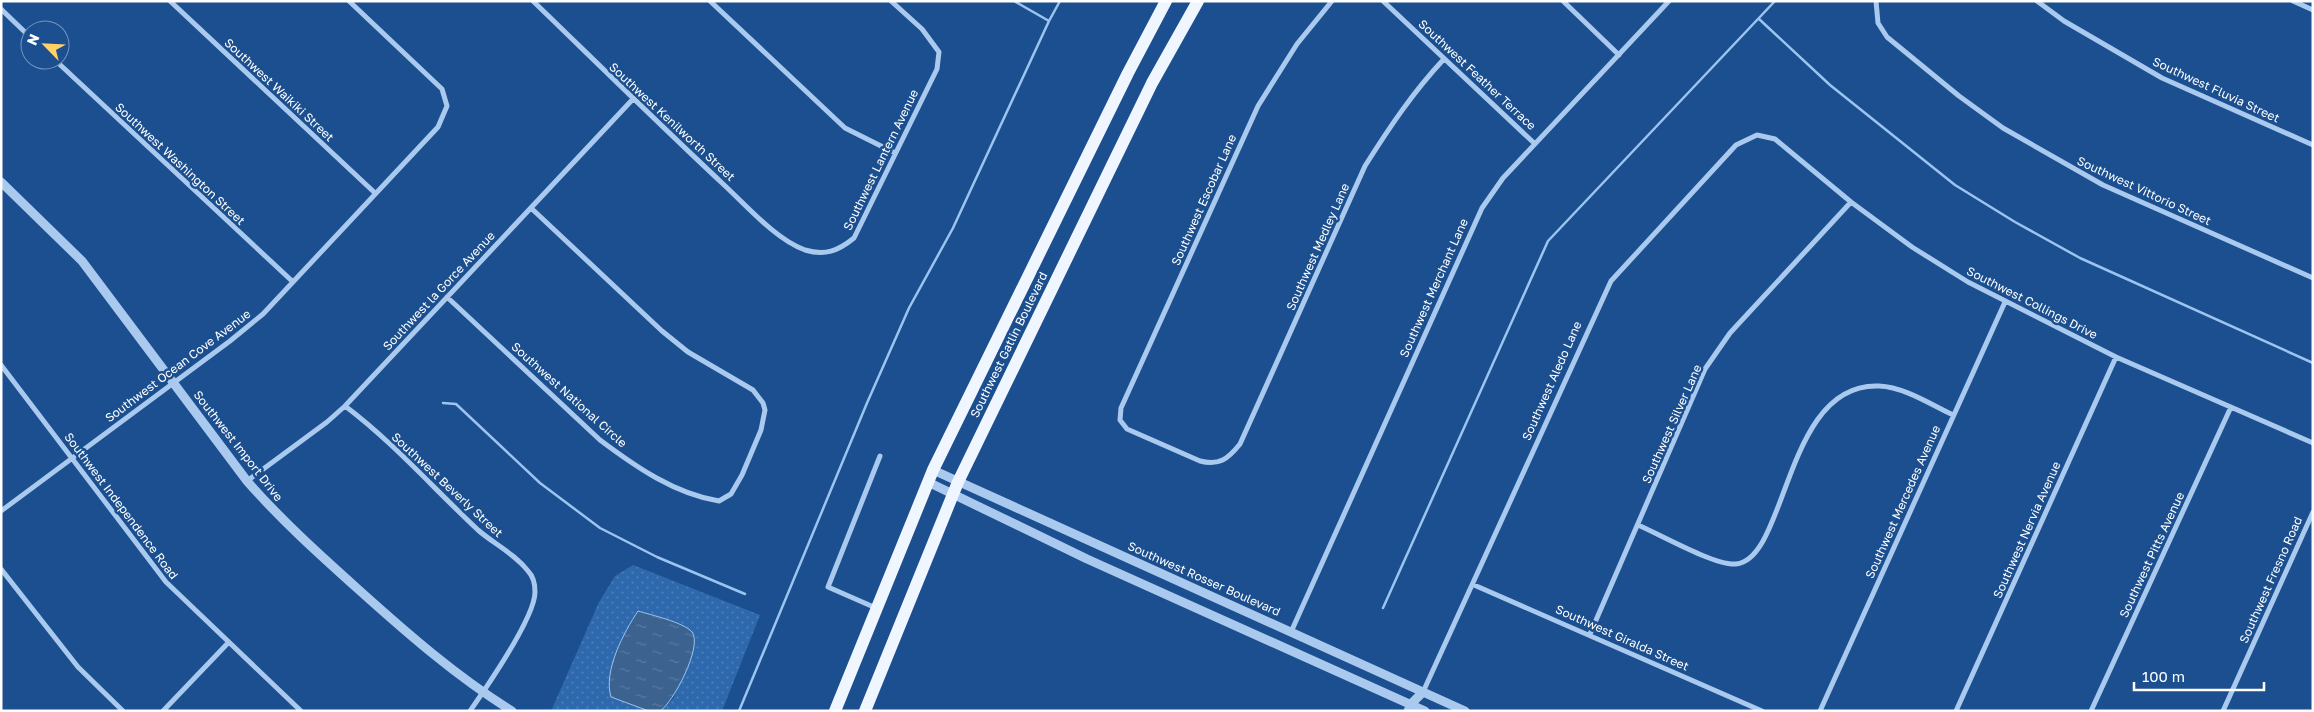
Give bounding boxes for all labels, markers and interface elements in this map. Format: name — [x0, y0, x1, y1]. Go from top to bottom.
street label: Southwest Feather Terrace — [1415, 16, 1539, 133]
north arrow — [20, 20, 70, 70]
text: N — [23, 31, 43, 48]
street label: Southwest Waikiki Street — [221, 35, 337, 145]
street label: Southwest Fluvia Street — [2150, 54, 2282, 126]
street label: Southwest Kenilworth Street — [606, 59, 739, 184]
street label: Southwest Lantern Avenue — [840, 87, 921, 233]
street label: Southwest Washington Street — [112, 99, 249, 228]
street label: Southwest Escobar Lane — [1168, 132, 1239, 268]
street label: Southwest Vittorio Street — [2075, 153, 2214, 228]
street label: Southwest Medley Lane — [1283, 181, 1352, 313]
street label: Southwest Merchant Lane — [1396, 216, 1471, 360]
street label: Southwest la Gorce Avenue — [379, 228, 498, 353]
street label: Southwest Collings Drive — [1964, 263, 2100, 342]
street label: Southwest Gatlin Boulevard — [967, 269, 1050, 420]
street label: Southwest Ocean Cove Avenue — [102, 306, 253, 425]
street label: Southwest Aledo Lane — [1518, 319, 1585, 443]
street label: Southwest National Circle — [509, 339, 630, 450]
street label: Southwest Silver Lane — [1639, 362, 1705, 486]
street label: Southwest Import Drive — [191, 387, 286, 504]
street label: Southwest Mercedes Avenue — [1862, 423, 1943, 581]
street label: Southwest Independence Road — [61, 429, 181, 582]
street label: Southwest Beverly Street — [389, 429, 506, 540]
street label: Southwest Nervia Avenue — [1990, 459, 2064, 601]
street label: Southwest Pitts Avenue — [2116, 489, 2187, 620]
street label: Southwest Fresno Road — [2236, 514, 2305, 645]
street label: Southwest Rosser Boulevard — [1126, 538, 1283, 619]
street label: Southwest Giralda Street — [1553, 601, 1691, 674]
scale bar — [2134, 660, 2264, 692]
text: 100 m — [2142, 667, 2185, 685]

